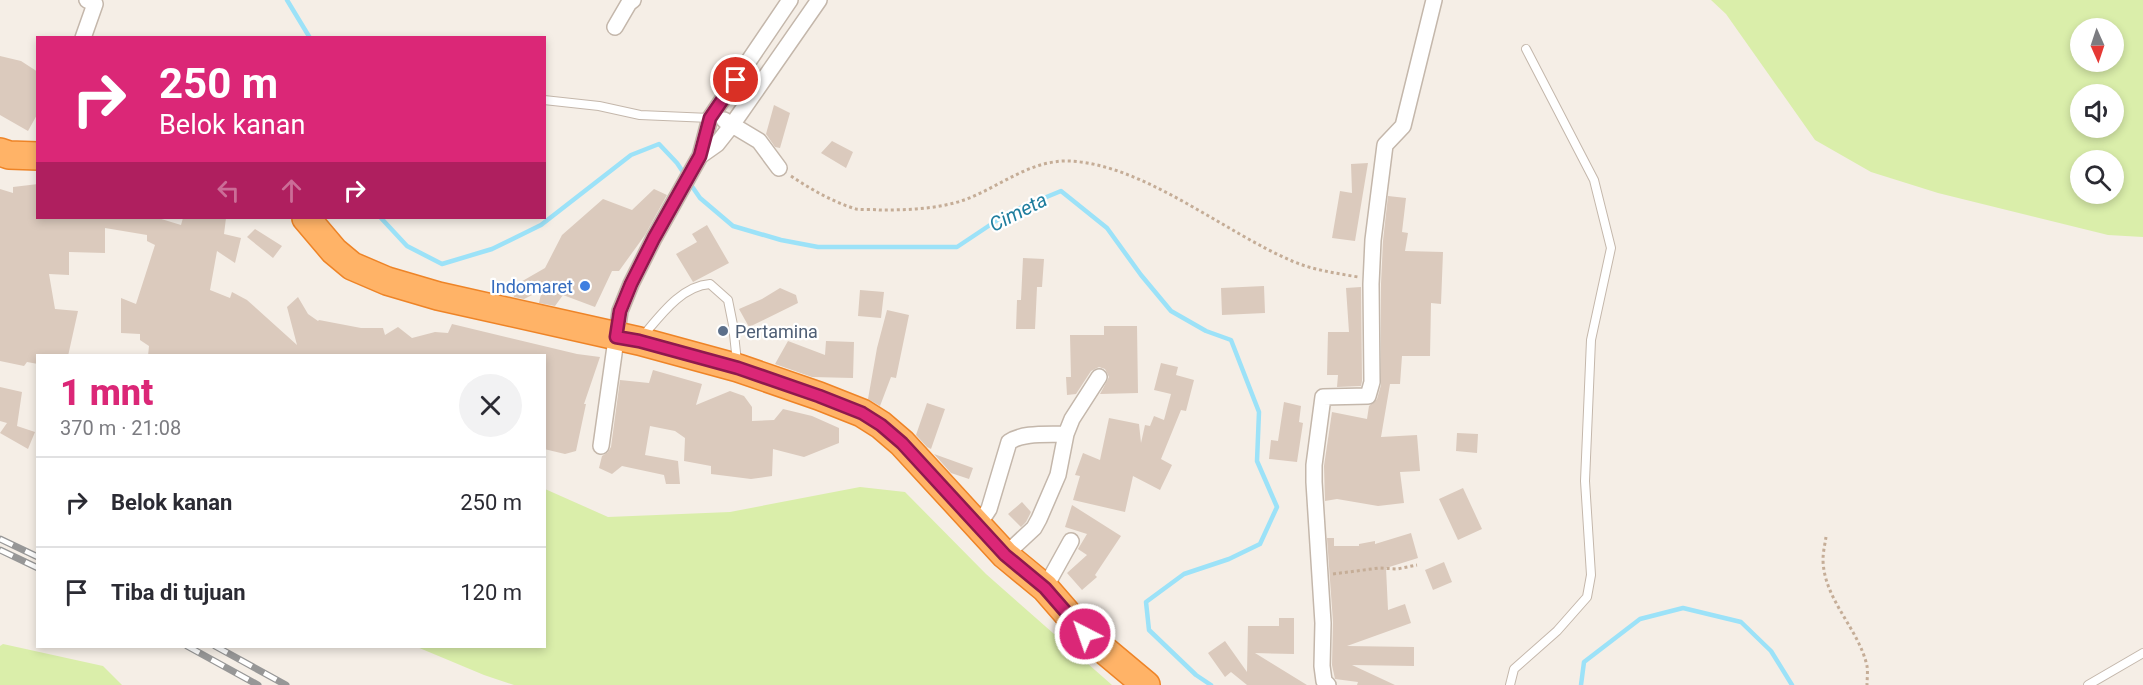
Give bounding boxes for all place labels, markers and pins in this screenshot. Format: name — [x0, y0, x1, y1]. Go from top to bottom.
pin — [710, 54, 761, 105]
place label: Indomaret — [491, 276, 573, 297]
marker: Indomaret — [578, 279, 592, 293]
place label: Pertamina — [735, 321, 818, 342]
marker: Pertamina — [716, 324, 730, 338]

